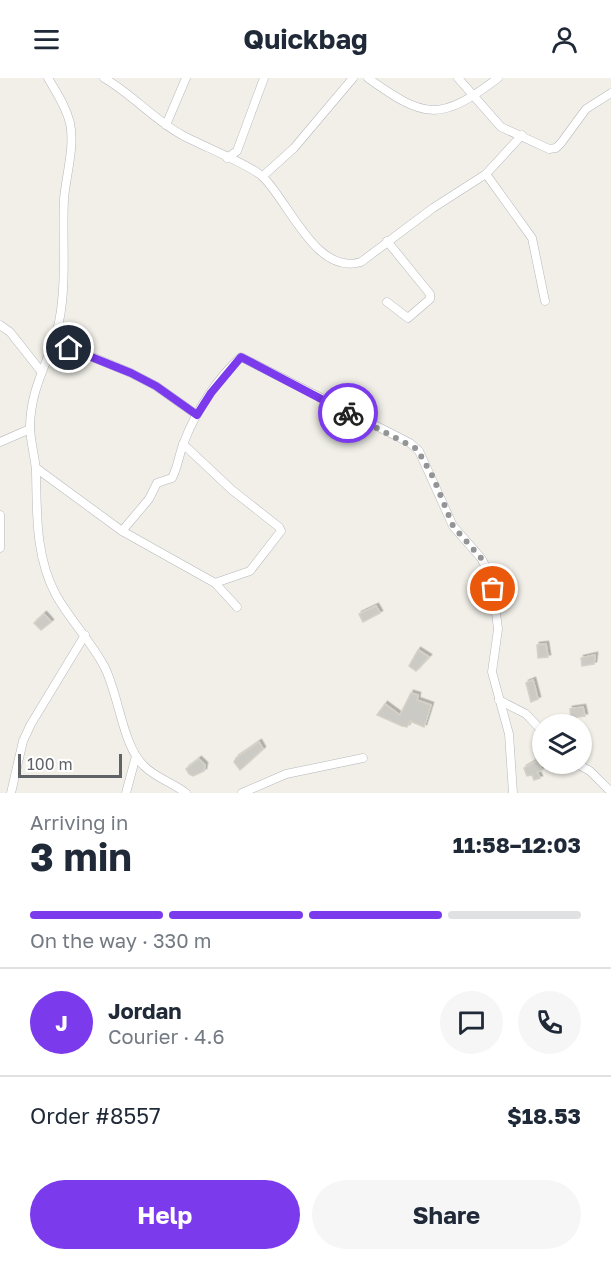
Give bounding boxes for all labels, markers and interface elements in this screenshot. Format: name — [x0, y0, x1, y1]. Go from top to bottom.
icon: menu — [30, 23, 63, 56]
text: Quickbag — [243, 23, 368, 55]
icon: person — [548, 23, 581, 56]
pin — [43, 322, 94, 373]
icon: home — [52, 331, 85, 364]
courier — [318, 383, 378, 443]
icon: bike — [332, 397, 365, 430]
pin — [467, 563, 518, 614]
icon: bag — [476, 572, 509, 605]
map controls — [532, 714, 592, 774]
button: layers — [532, 714, 592, 774]
scale bar — [18, 751, 122, 778]
text: 100 m — [27, 754, 73, 774]
text: Arriving in — [30, 810, 128, 834]
text: 11:58–12:03 — [453, 831, 581, 858]
text: 3 min — [30, 833, 132, 880]
text: On the way · 330 m — [30, 928, 211, 952]
button: chat — [440, 991, 503, 1054]
button: phone — [518, 991, 581, 1054]
text: Jordan — [108, 997, 182, 1024]
text: J — [55, 1009, 68, 1036]
text: Courier · 4.6 — [108, 1024, 225, 1048]
text: Order #8557 — [30, 1102, 161, 1129]
text: $18.53 — [507, 1102, 581, 1129]
button: Help — [30, 1180, 300, 1249]
button: Share — [312, 1180, 581, 1249]

